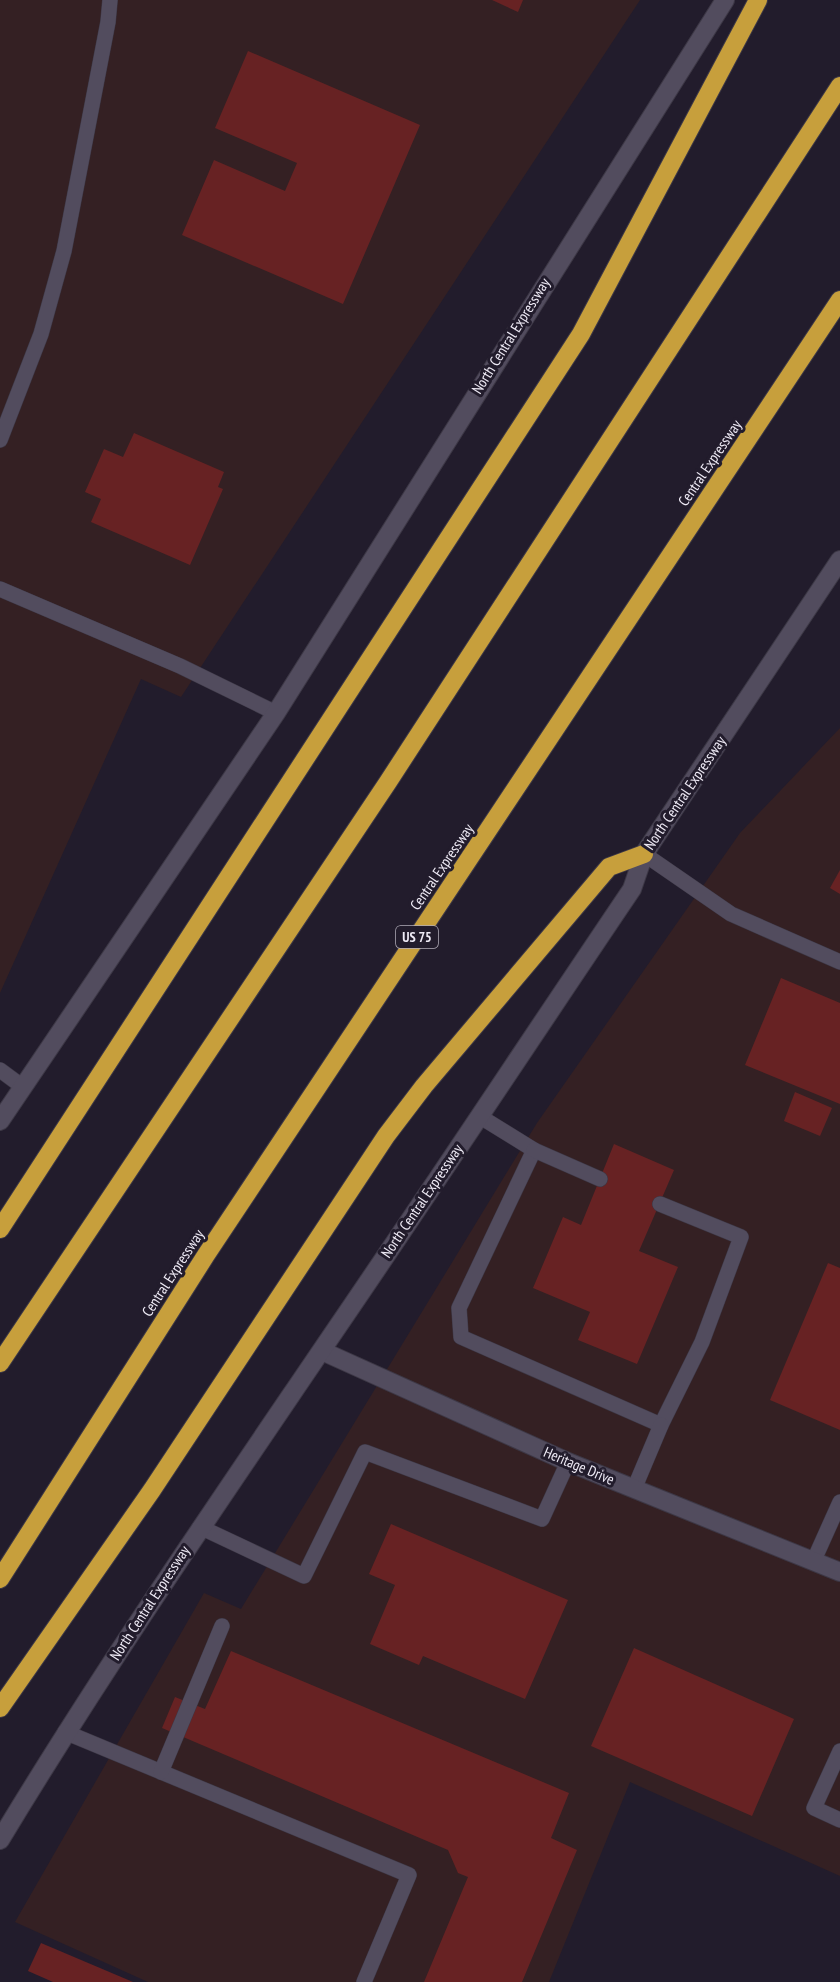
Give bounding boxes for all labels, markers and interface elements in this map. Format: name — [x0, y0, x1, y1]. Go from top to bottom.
street label: North Central Expressway — [467, 274, 554, 397]
street label: Central Expressway — [674, 416, 746, 510]
street label: North Central Expressway — [639, 732, 730, 853]
street label: Central Expressway — [406, 820, 478, 914]
road number: US 75 — [396, 926, 438, 948]
street label: North Central Expressway — [376, 1140, 467, 1261]
street label: Central Expressway — [137, 1225, 208, 1320]
street label: Heritage Drive — [541, 1442, 617, 1489]
street label: North Central Expressway — [105, 1541, 194, 1664]

